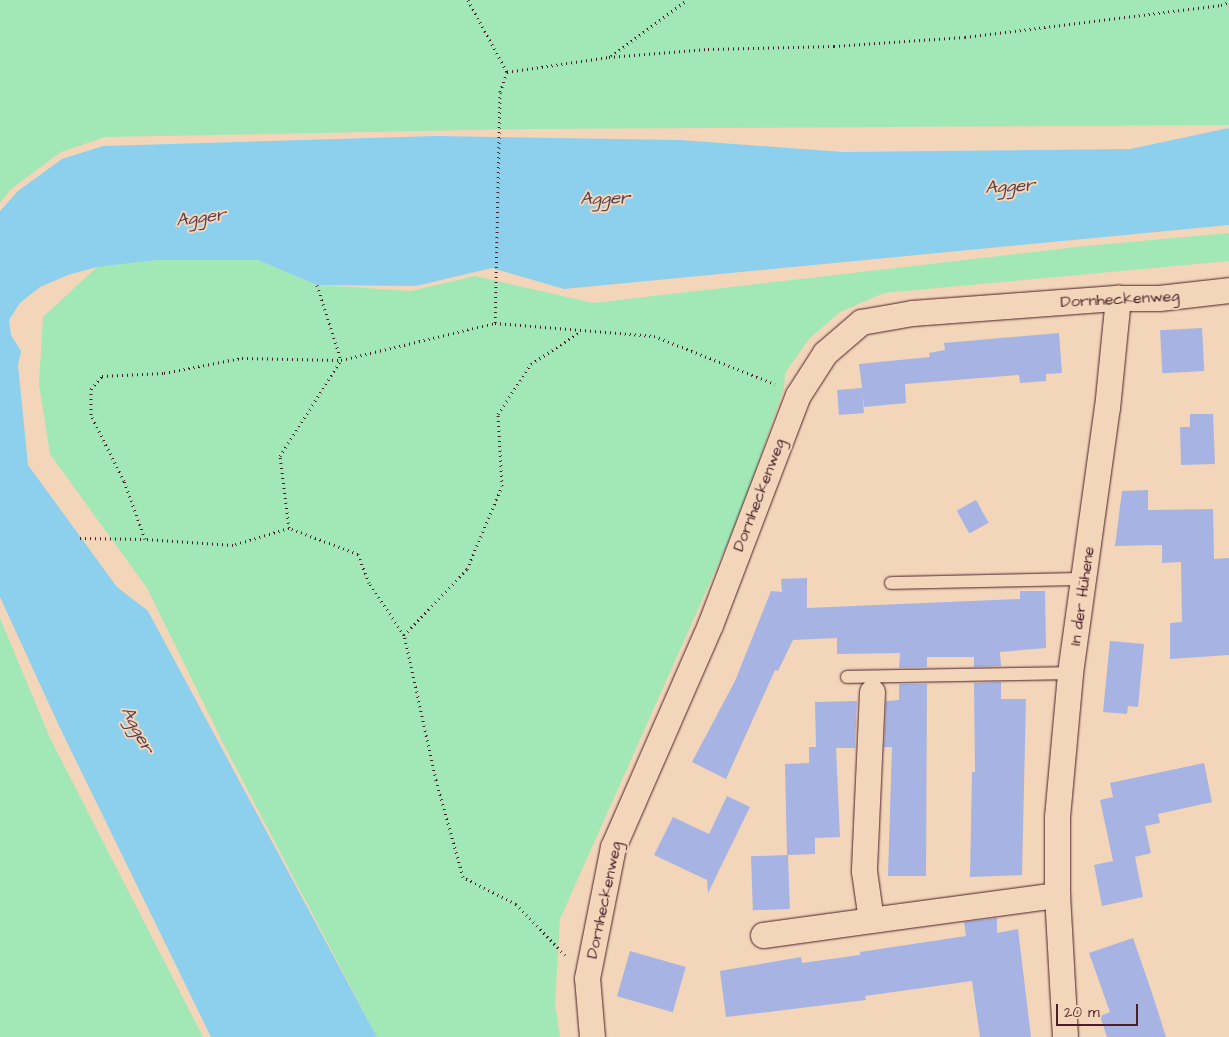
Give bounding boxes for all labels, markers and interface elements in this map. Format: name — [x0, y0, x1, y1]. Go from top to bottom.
water label: Agger — [985, 175, 1035, 199]
water label: Agger — [580, 188, 630, 210]
water label: Agger — [175, 204, 227, 232]
street label: Dornheckenweg — [1060, 286, 1180, 312]
street label: Dornheckenweg — [729, 436, 789, 554]
street label: In der Hühene — [1066, 545, 1098, 647]
water label: Agger — [116, 703, 158, 757]
street label: Dornheckenweg — [582, 840, 626, 960]
scale bar — [1059, 994, 1142, 1026]
text: 20 m — [1064, 1002, 1100, 1023]

